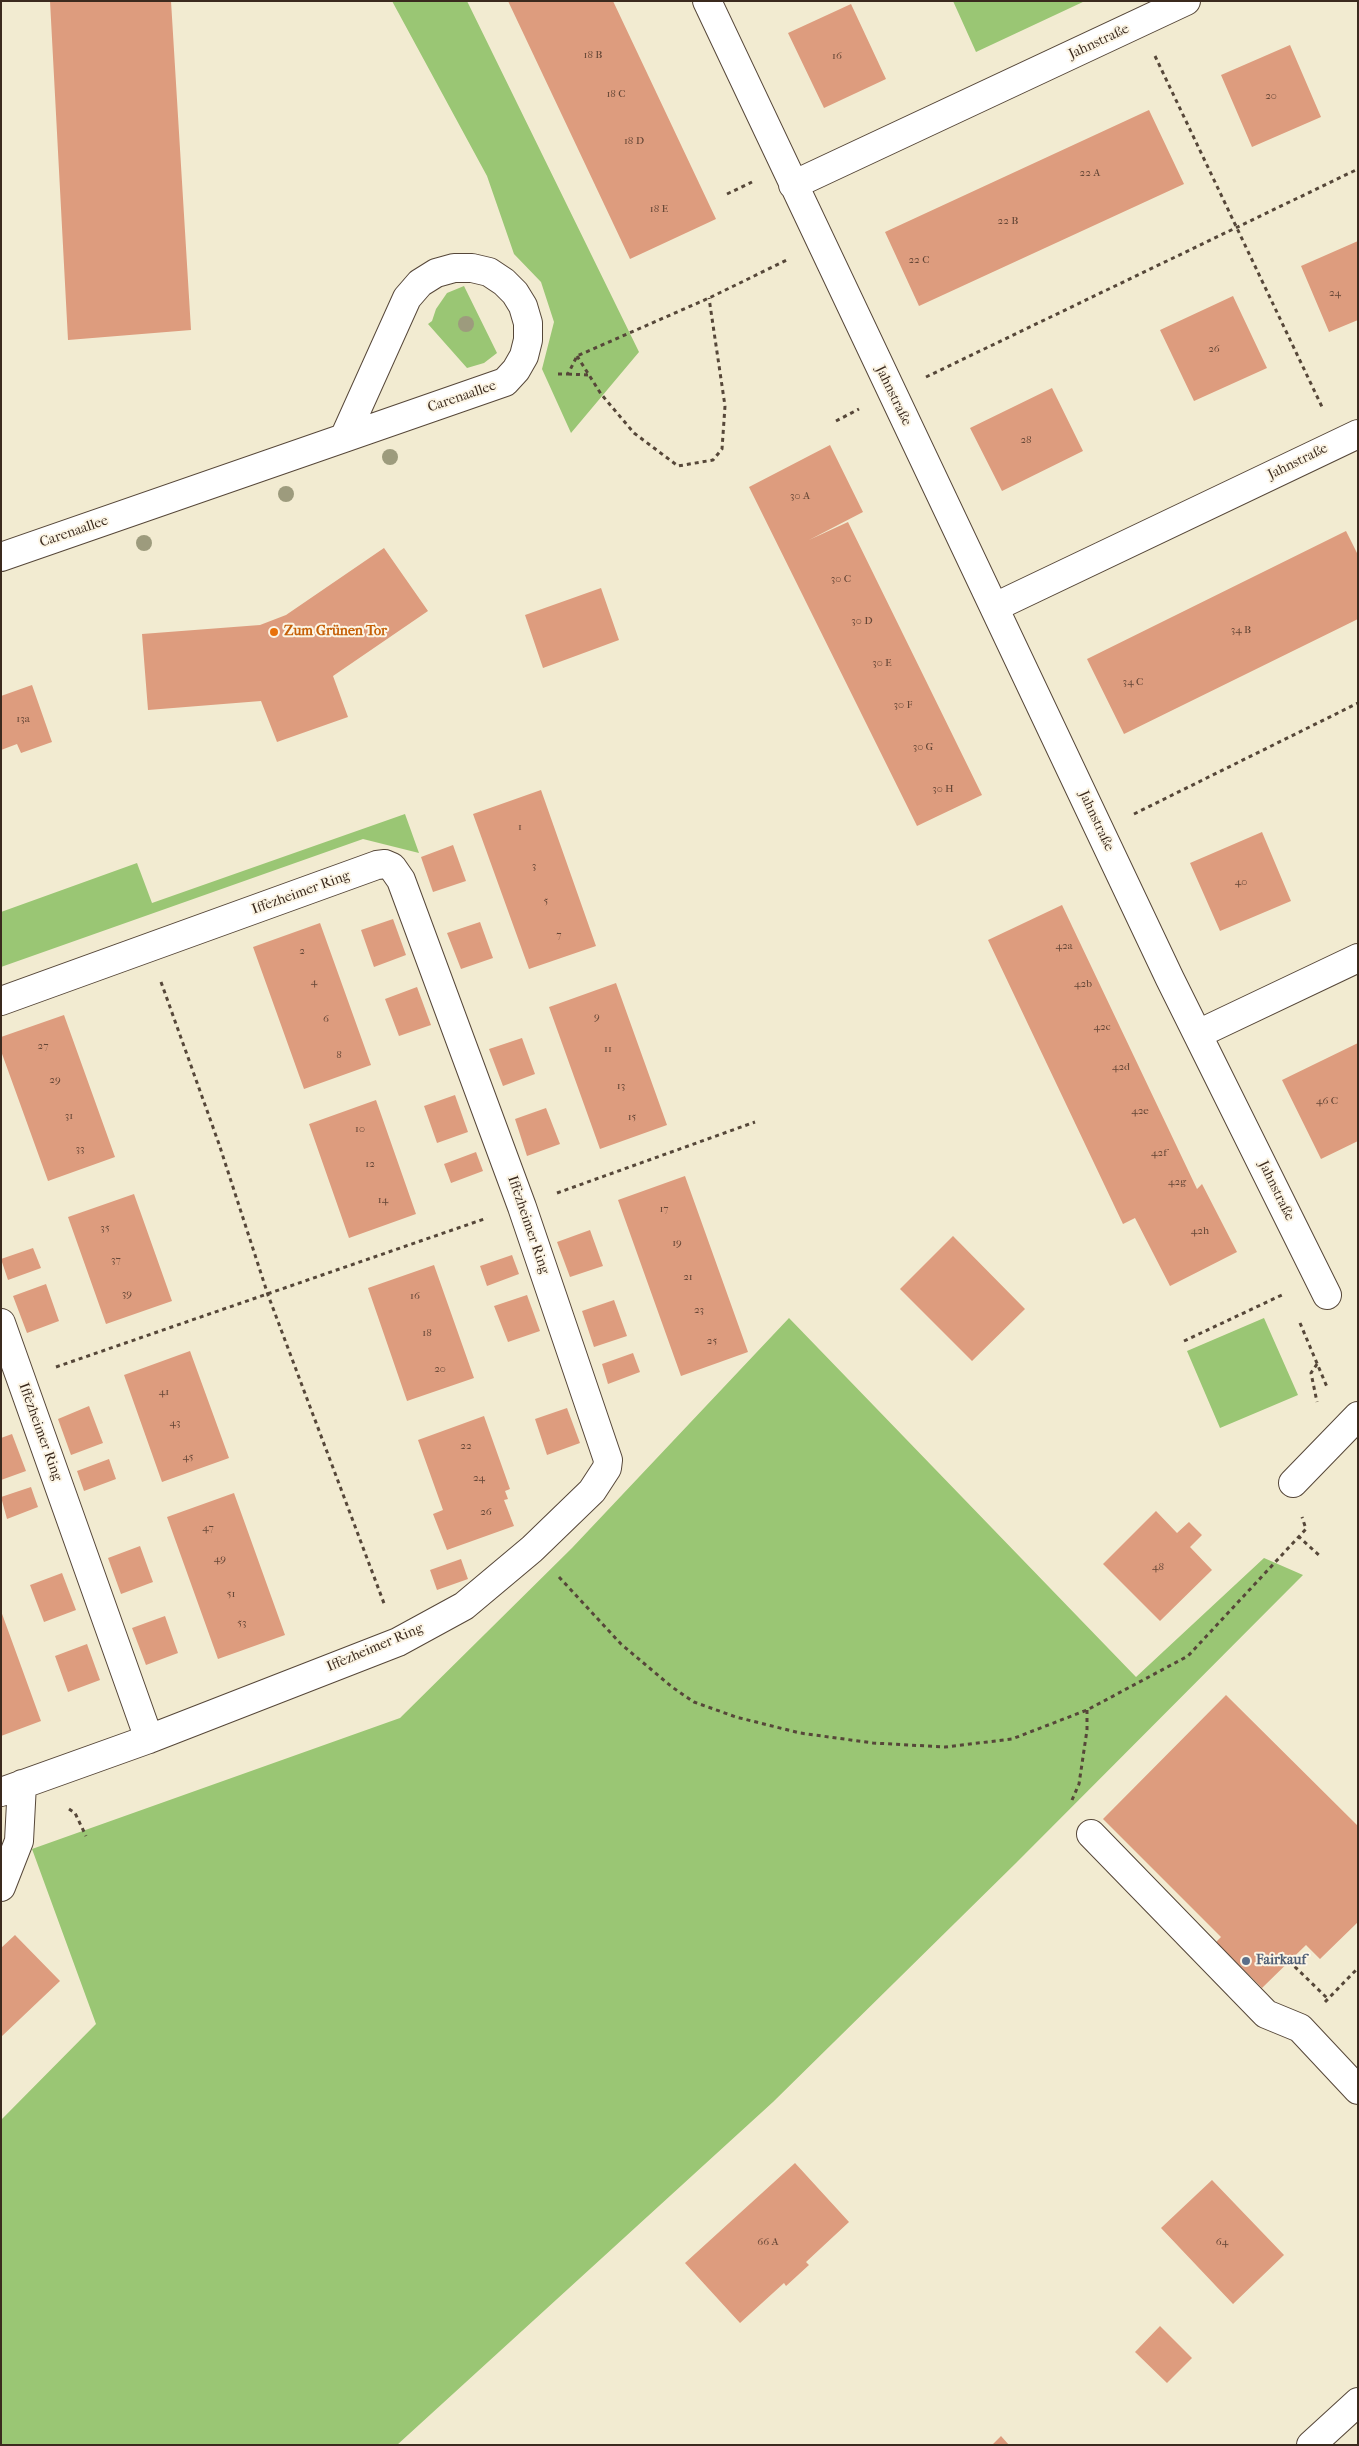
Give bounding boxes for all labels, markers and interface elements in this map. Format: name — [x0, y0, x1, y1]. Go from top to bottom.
street label: Jahnstraße — [1066, 21, 1132, 63]
house number: 18 B — [584, 48, 602, 62]
house number: 16 — [832, 49, 842, 63]
house number: 18 C — [606, 87, 626, 101]
house number: 20 — [1265, 89, 1277, 103]
house number: 18 D — [624, 134, 644, 148]
house number: 22 A — [1080, 166, 1100, 180]
house number: 18 E — [650, 202, 668, 216]
house number: 22 B — [998, 214, 1018, 228]
house number: 22 C — [908, 253, 930, 267]
house number: 24 — [1329, 286, 1341, 300]
house number: 26 — [1208, 342, 1220, 356]
street label: Jahnstraße — [871, 363, 915, 429]
street label: Carenaallee — [426, 377, 498, 417]
house number: 28 — [1020, 433, 1032, 447]
street label: Jahnstraße — [1265, 440, 1331, 484]
house number: 30 A — [790, 489, 810, 503]
street label: Carenaallee — [38, 512, 110, 552]
house number: 30 C — [831, 572, 851, 586]
house number: 30 D — [851, 614, 873, 628]
house number: 34 B — [1231, 623, 1251, 637]
place label: Zum Grünen Tor — [284, 624, 387, 640]
marker: Zum Grünen Tor — [268, 626, 280, 638]
house number: 30 E — [872, 656, 892, 670]
house number: 34 C — [1123, 675, 1143, 689]
house number: 30 F — [894, 698, 912, 712]
house number: 13a — [16, 712, 30, 726]
house number: 30 G — [913, 740, 933, 754]
house number: 30 H — [932, 782, 954, 796]
street label: Jahnstraße — [1075, 788, 1117, 854]
house number: 1 — [518, 820, 522, 834]
house number: 3 — [532, 859, 536, 873]
street label: Iffezheimer Ring — [250, 867, 352, 919]
house number: 40 — [1235, 875, 1247, 889]
house number: 5 — [544, 894, 548, 908]
house number: 7 — [556, 928, 562, 942]
house number: 42a — [1055, 939, 1073, 953]
house number: 2 — [299, 944, 305, 958]
house number: 4 — [311, 975, 317, 989]
house number: 42b — [1074, 977, 1092, 991]
house number: 9 — [594, 1010, 600, 1024]
house number: 6 — [323, 1012, 329, 1026]
house number: 42c — [1094, 1020, 1110, 1034]
house number: 27 — [38, 1039, 48, 1053]
house number: 11 — [604, 1042, 612, 1056]
house number: 8 — [336, 1048, 342, 1062]
house number: 42d — [1112, 1060, 1130, 1074]
house number: 29 — [49, 1073, 61, 1087]
house number: 13 — [617, 1079, 625, 1093]
house number: 46 C — [1316, 1094, 1338, 1108]
house number: 42e — [1131, 1104, 1149, 1118]
house number: 31 — [65, 1109, 73, 1123]
house number: 15 — [628, 1110, 636, 1124]
house number: 10 — [355, 1122, 365, 1136]
house number: 33 — [75, 1142, 85, 1156]
house number: 42f — [1151, 1146, 1167, 1160]
house number: 12 — [365, 1157, 375, 1171]
street label: Jahnstraße — [1254, 1158, 1298, 1224]
street label: Iffezheimer Ring — [503, 1174, 553, 1276]
house number: 42g — [1168, 1175, 1186, 1189]
house number: 14 — [378, 1193, 388, 1207]
house number: 17 — [659, 1202, 669, 1216]
house number: 35 — [100, 1221, 110, 1235]
house number: 42h — [1191, 1224, 1209, 1238]
house number: 19 — [672, 1236, 682, 1250]
house number: 37 — [111, 1253, 121, 1267]
house number: 21 — [683, 1270, 693, 1284]
house number: 39 — [122, 1287, 132, 1301]
house number: 16 — [410, 1289, 420, 1303]
house number: 23 — [694, 1303, 704, 1317]
house number: 18 — [422, 1326, 432, 1340]
house number: 25 — [707, 1334, 717, 1348]
house number: 20 — [434, 1362, 446, 1376]
street label: Iffezheimer Ring — [14, 1381, 66, 1483]
house number: 41 — [159, 1385, 169, 1399]
house number: 43 — [169, 1416, 181, 1430]
house number: 22 — [460, 1439, 472, 1453]
house number: 45 — [183, 1450, 193, 1464]
house number: 24 — [473, 1471, 485, 1485]
house number: 26 — [480, 1505, 492, 1519]
house number: 47 — [202, 1521, 214, 1535]
house number: 49 — [214, 1552, 226, 1566]
house number: 48 — [1152, 1560, 1164, 1574]
house number: 51 — [227, 1587, 235, 1601]
house number: 53 — [237, 1616, 247, 1630]
street label: Iffezheimer Ring — [324, 1620, 426, 1676]
place label: Fairkauf — [1256, 1953, 1306, 1969]
marker: Fairkauf — [1240, 1955, 1252, 1967]
house number: 66 A — [757, 2235, 779, 2249]
house number: 64 — [1216, 2235, 1228, 2249]

